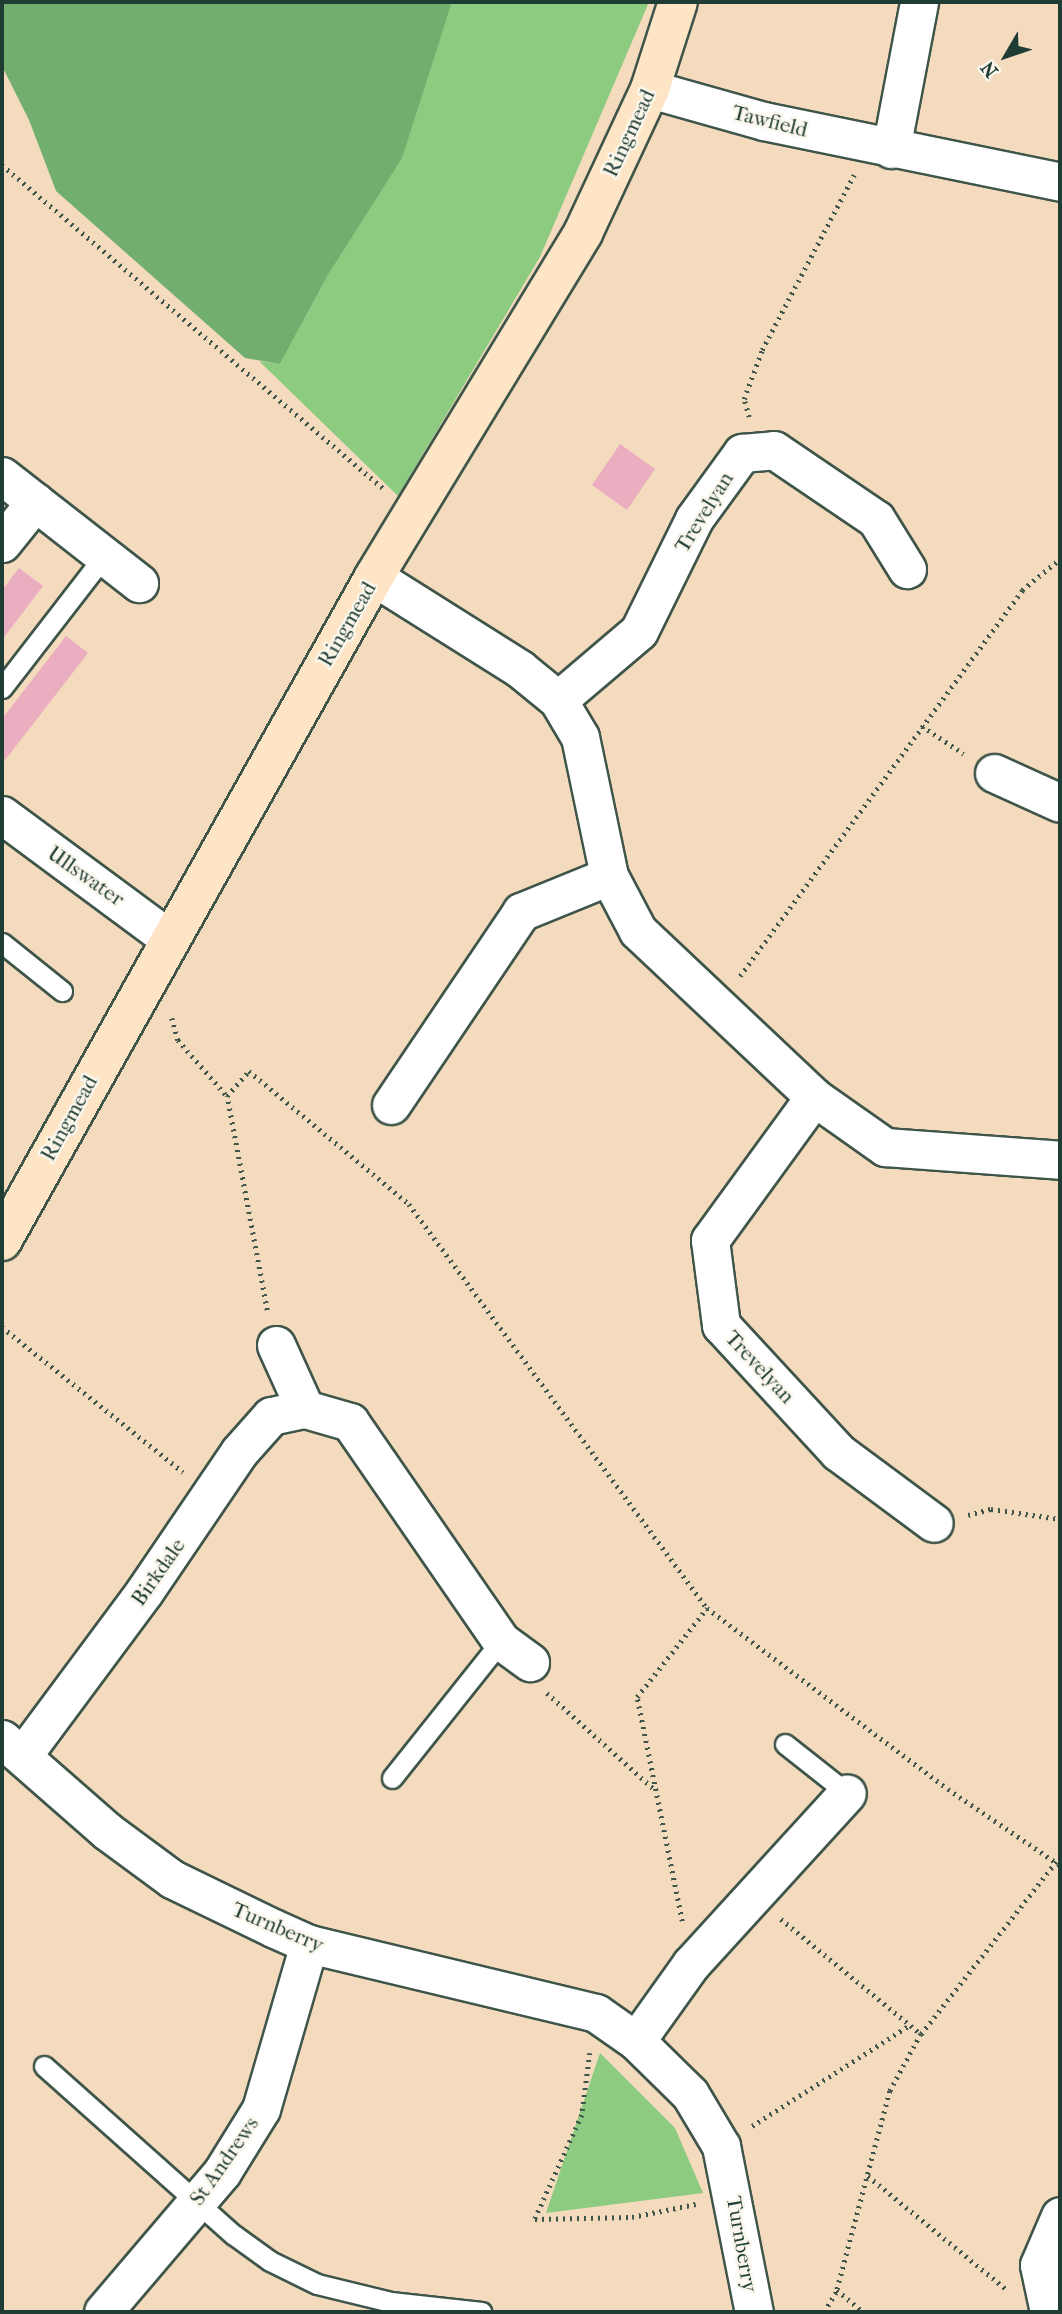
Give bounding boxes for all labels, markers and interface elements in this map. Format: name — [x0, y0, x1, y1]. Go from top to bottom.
north arrow — [971, 21, 1041, 91]
text: N — [977, 57, 1003, 82]
street label: Ringmead — [598, 85, 660, 181]
street label: Tawfield — [730, 100, 810, 142]
street label: Trevelyan — [669, 467, 739, 557]
street label: Ringmead — [313, 577, 381, 671]
street label: Ullswater — [43, 841, 129, 911]
street label: Ringmead — [35, 1071, 103, 1165]
street label: Trevelyan — [720, 1325, 800, 1409]
street label: Birkdale — [126, 1534, 190, 1610]
street label: Turnberry — [228, 1896, 328, 1958]
street label: St Andrews — [184, 2112, 264, 2210]
street label: Turnberry — [721, 2194, 763, 2294]

